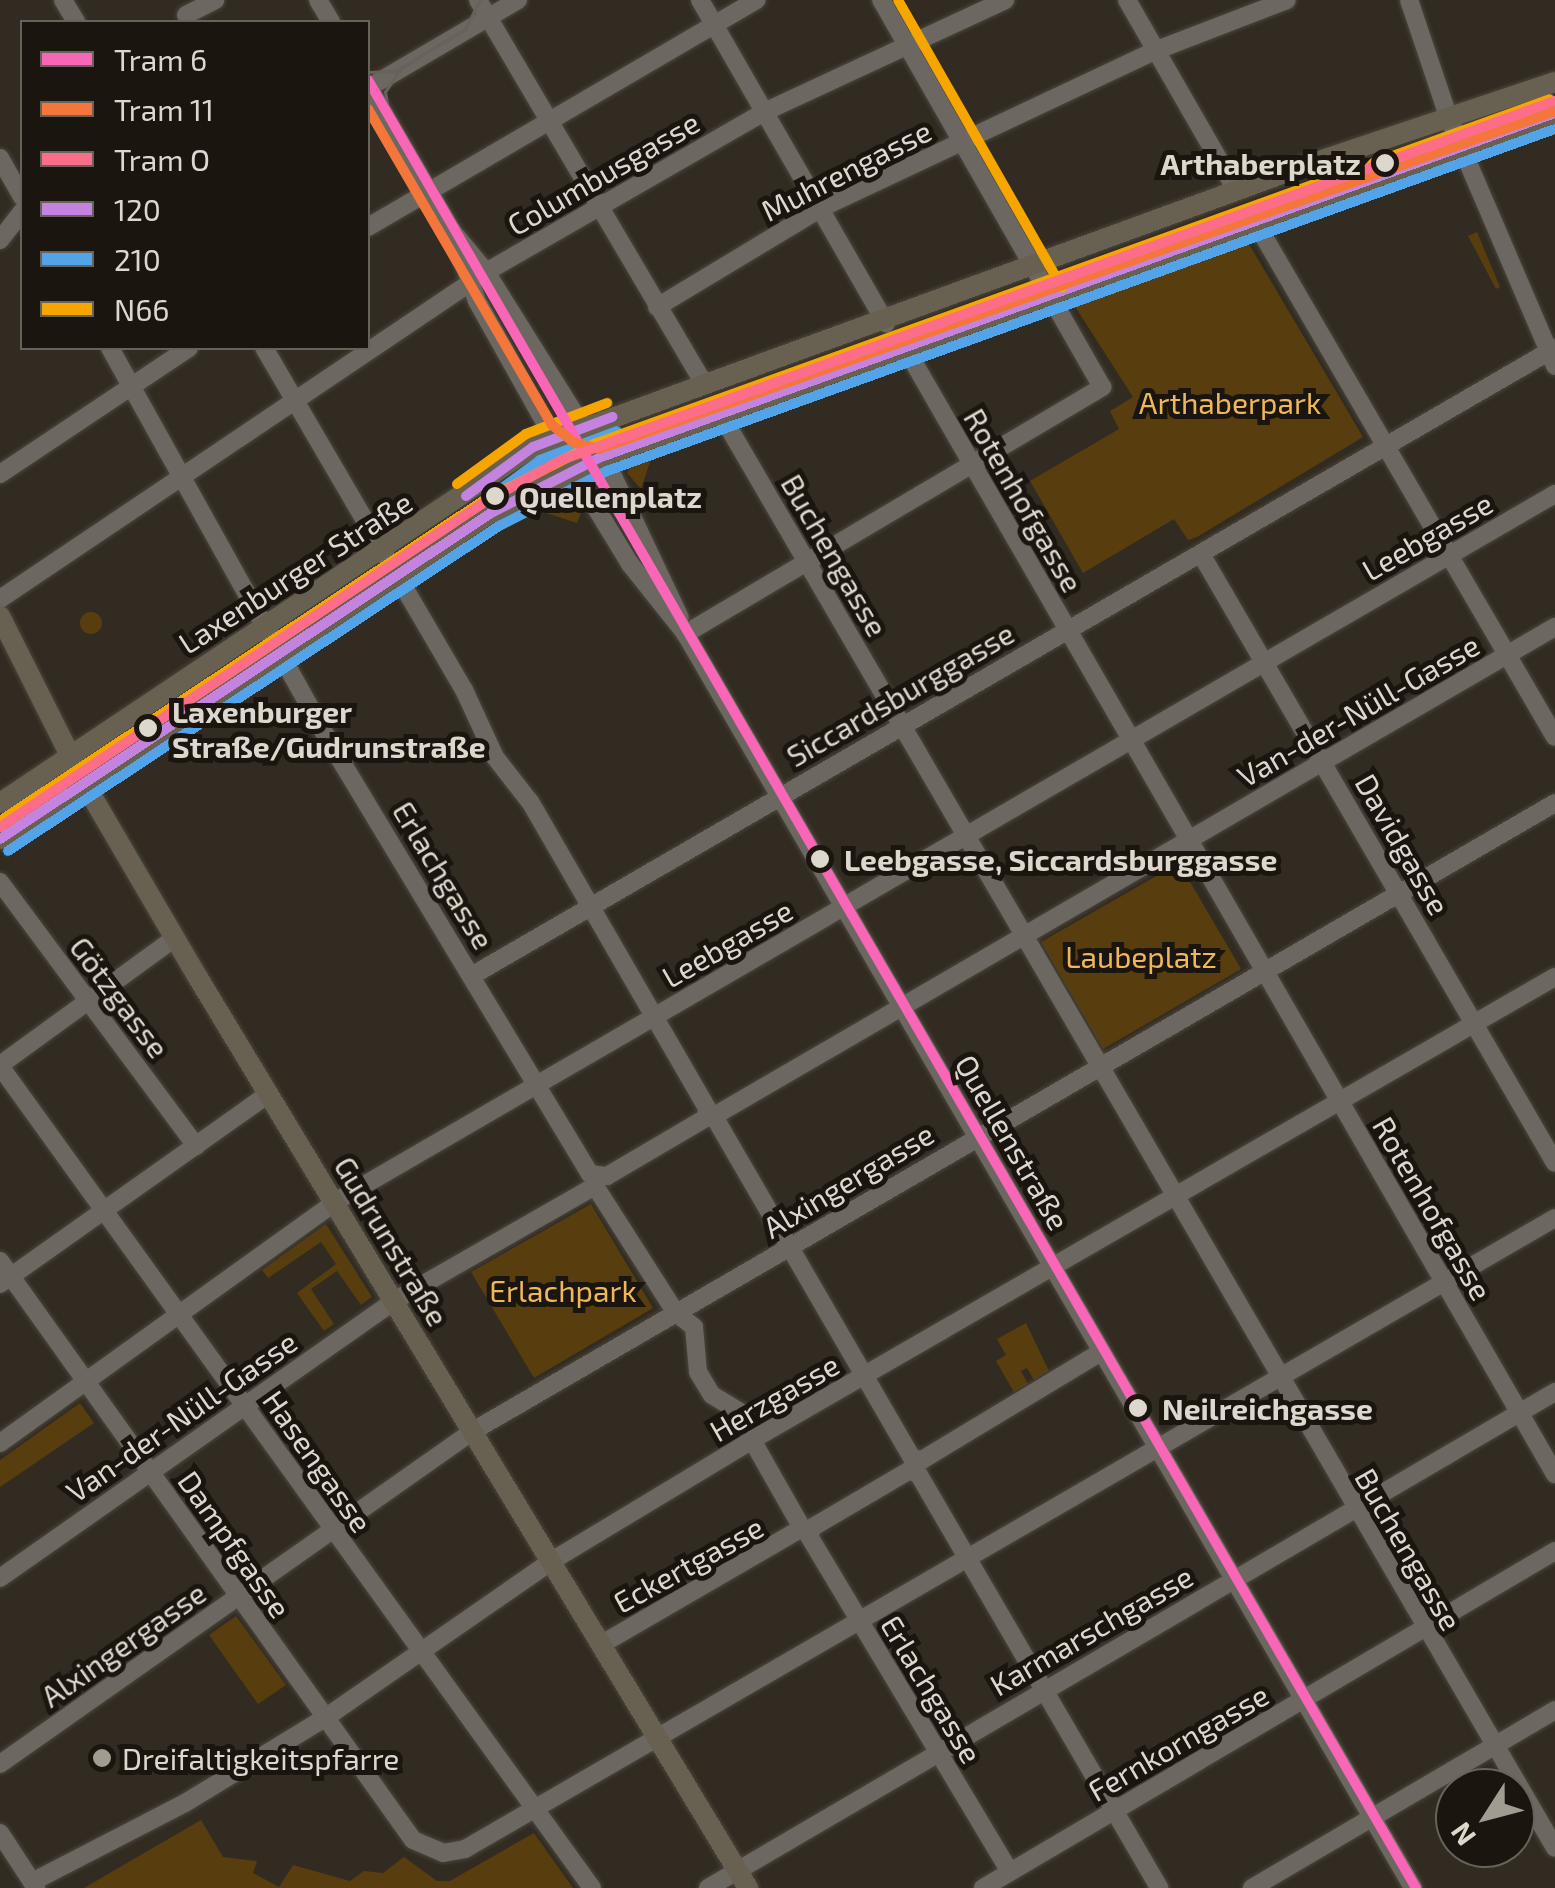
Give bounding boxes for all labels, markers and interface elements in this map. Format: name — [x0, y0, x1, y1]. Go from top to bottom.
legend — [20, 20, 370, 350]
text: Tram 6 — [114, 41, 207, 77]
text: Tram 11 — [114, 91, 214, 127]
street label: Columbusgasse — [501, 104, 705, 242]
street label: Muhrengasse — [755, 112, 937, 228]
text: Tram O — [114, 141, 210, 177]
place label: Arthaberplatz — [1161, 145, 1361, 181]
marker: Arthaberplatz — [1370, 148, 1400, 178]
text: 120 — [114, 191, 161, 227]
text: 210 — [114, 241, 161, 277]
text: N66 — [114, 291, 169, 327]
park label: Arthaberpark — [1139, 384, 1321, 420]
street label: Rotenhofgasse — [957, 402, 1091, 598]
street label: Buchengasse — [774, 468, 896, 642]
place label: Quellenplatz — [519, 478, 702, 514]
marker: Quellenplatz — [480, 481, 510, 511]
street label: Laxenburger Straße — [171, 483, 419, 661]
street label: Leebgasse — [1356, 484, 1498, 588]
street label: Siccardsburggasse — [780, 614, 1020, 774]
street label: Van-der-Nüll-Gasse — [1231, 626, 1485, 794]
place label: Laxenburger Straße/Gudrunstraße — [172, 693, 486, 764]
marker: Laxenburger Straße/Gudrunstraße — [133, 713, 163, 743]
street label: Davidgasse — [1348, 767, 1458, 921]
street label: Erlachgasse — [386, 795, 502, 955]
place label: Leebgasse, Siccardsburggasse — [844, 841, 1277, 877]
marker: Leebgasse, Siccardsburggasse — [805, 844, 835, 874]
street label: Leebgasse — [656, 891, 798, 995]
street label: Götzgasse — [63, 929, 177, 1065]
park label: Laubeplatz — [1065, 938, 1217, 974]
street label: Quellenstraße — [948, 1048, 1078, 1236]
street label: Rotenhofgasse — [1366, 1110, 1500, 1306]
street label: Alxingergasse — [756, 1115, 940, 1245]
street label: Gudrunstraße — [327, 1150, 457, 1332]
park label: Erlachpark — [489, 1272, 637, 1308]
street label: Van-der-Nüll-Gasse — [59, 1323, 303, 1509]
street label: Herzgasse — [703, 1346, 845, 1448]
street label: Hasengasse — [256, 1383, 380, 1539]
place label: Neilreichgasse — [1162, 1390, 1373, 1426]
marker: Neilreichgasse — [1123, 1393, 1153, 1423]
street label: Buchengasse — [1348, 1462, 1470, 1636]
street label: Dampfgasse — [171, 1464, 299, 1624]
street label: Eckertgasse — [607, 1508, 769, 1620]
street label: Karmarschgasse — [983, 1557, 1199, 1703]
street label: Alxingergasse — [34, 1574, 212, 1714]
street label: Erlachgasse — [874, 1609, 990, 1769]
street label: Fernkorngasse — [1081, 1676, 1275, 1808]
place label: Dreifaltigkeitspfarre — [122, 1740, 399, 1776]
marker: Dreifaltigkeitspfarre — [91, 1747, 113, 1769]
north arrow — [1435, 1768, 1535, 1868]
text: N — [1443, 1816, 1482, 1853]

